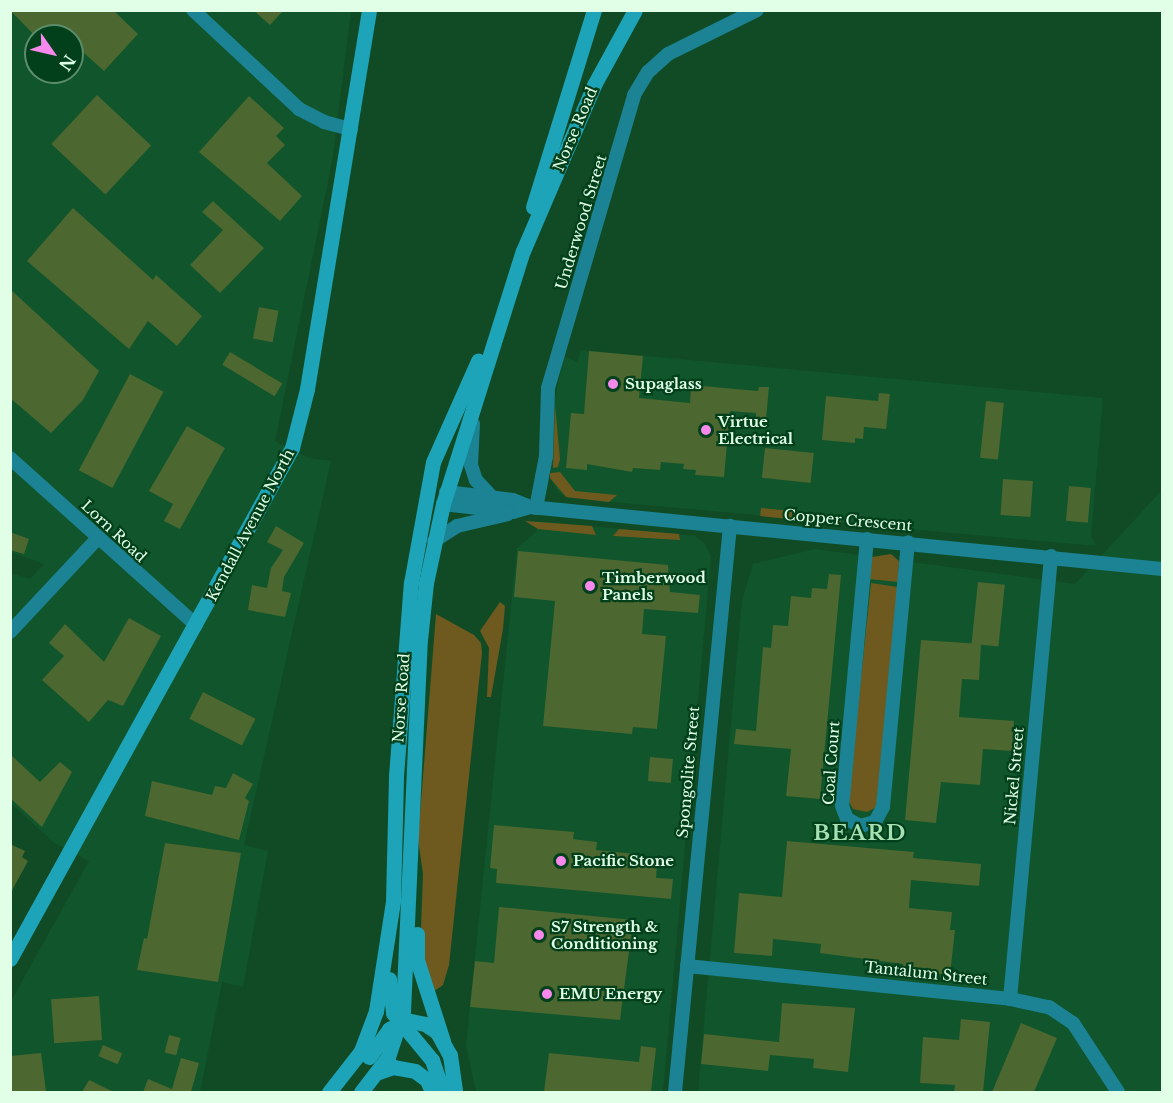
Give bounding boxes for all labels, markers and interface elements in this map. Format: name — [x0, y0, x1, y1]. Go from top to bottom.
north arrow — [24, 24, 84, 84]
text: N — [55, 51, 80, 75]
street label: Norse Road — [549, 84, 601, 174]
street label: Underwood Street — [552, 152, 610, 292]
place label: Supaglass — [625, 375, 702, 393]
marker: Supaglass — [606, 377, 620, 391]
place label: Virtue Electrical — [718, 412, 793, 447]
marker: Virtue Electrical — [699, 423, 713, 437]
street label: Kendall Avenue North — [202, 446, 298, 604]
street label: Lorn Road — [78, 496, 150, 566]
street label: Copper Crescent — [783, 505, 913, 535]
place label: Timberwood Panels — [602, 568, 706, 603]
marker: Timberwood Panels — [583, 579, 597, 593]
street label: Norse Road — [389, 653, 413, 743]
street label: Spongolite Street — [673, 705, 703, 839]
street label: Coal Court — [819, 720, 843, 806]
street label: Nickel Street — [1001, 726, 1027, 826]
district label: BEARD — [813, 820, 907, 846]
place label: Pacific Stone — [573, 852, 674, 870]
marker: Pacific Stone — [554, 854, 568, 868]
place label: S7 Strength & Conditioning — [551, 917, 658, 952]
marker: S7 Strength & Conditioning — [532, 928, 546, 942]
street label: Tantalum Street — [864, 958, 988, 988]
place label: EMU Energy — [559, 985, 662, 1003]
marker: EMU Energy — [540, 987, 554, 1001]

